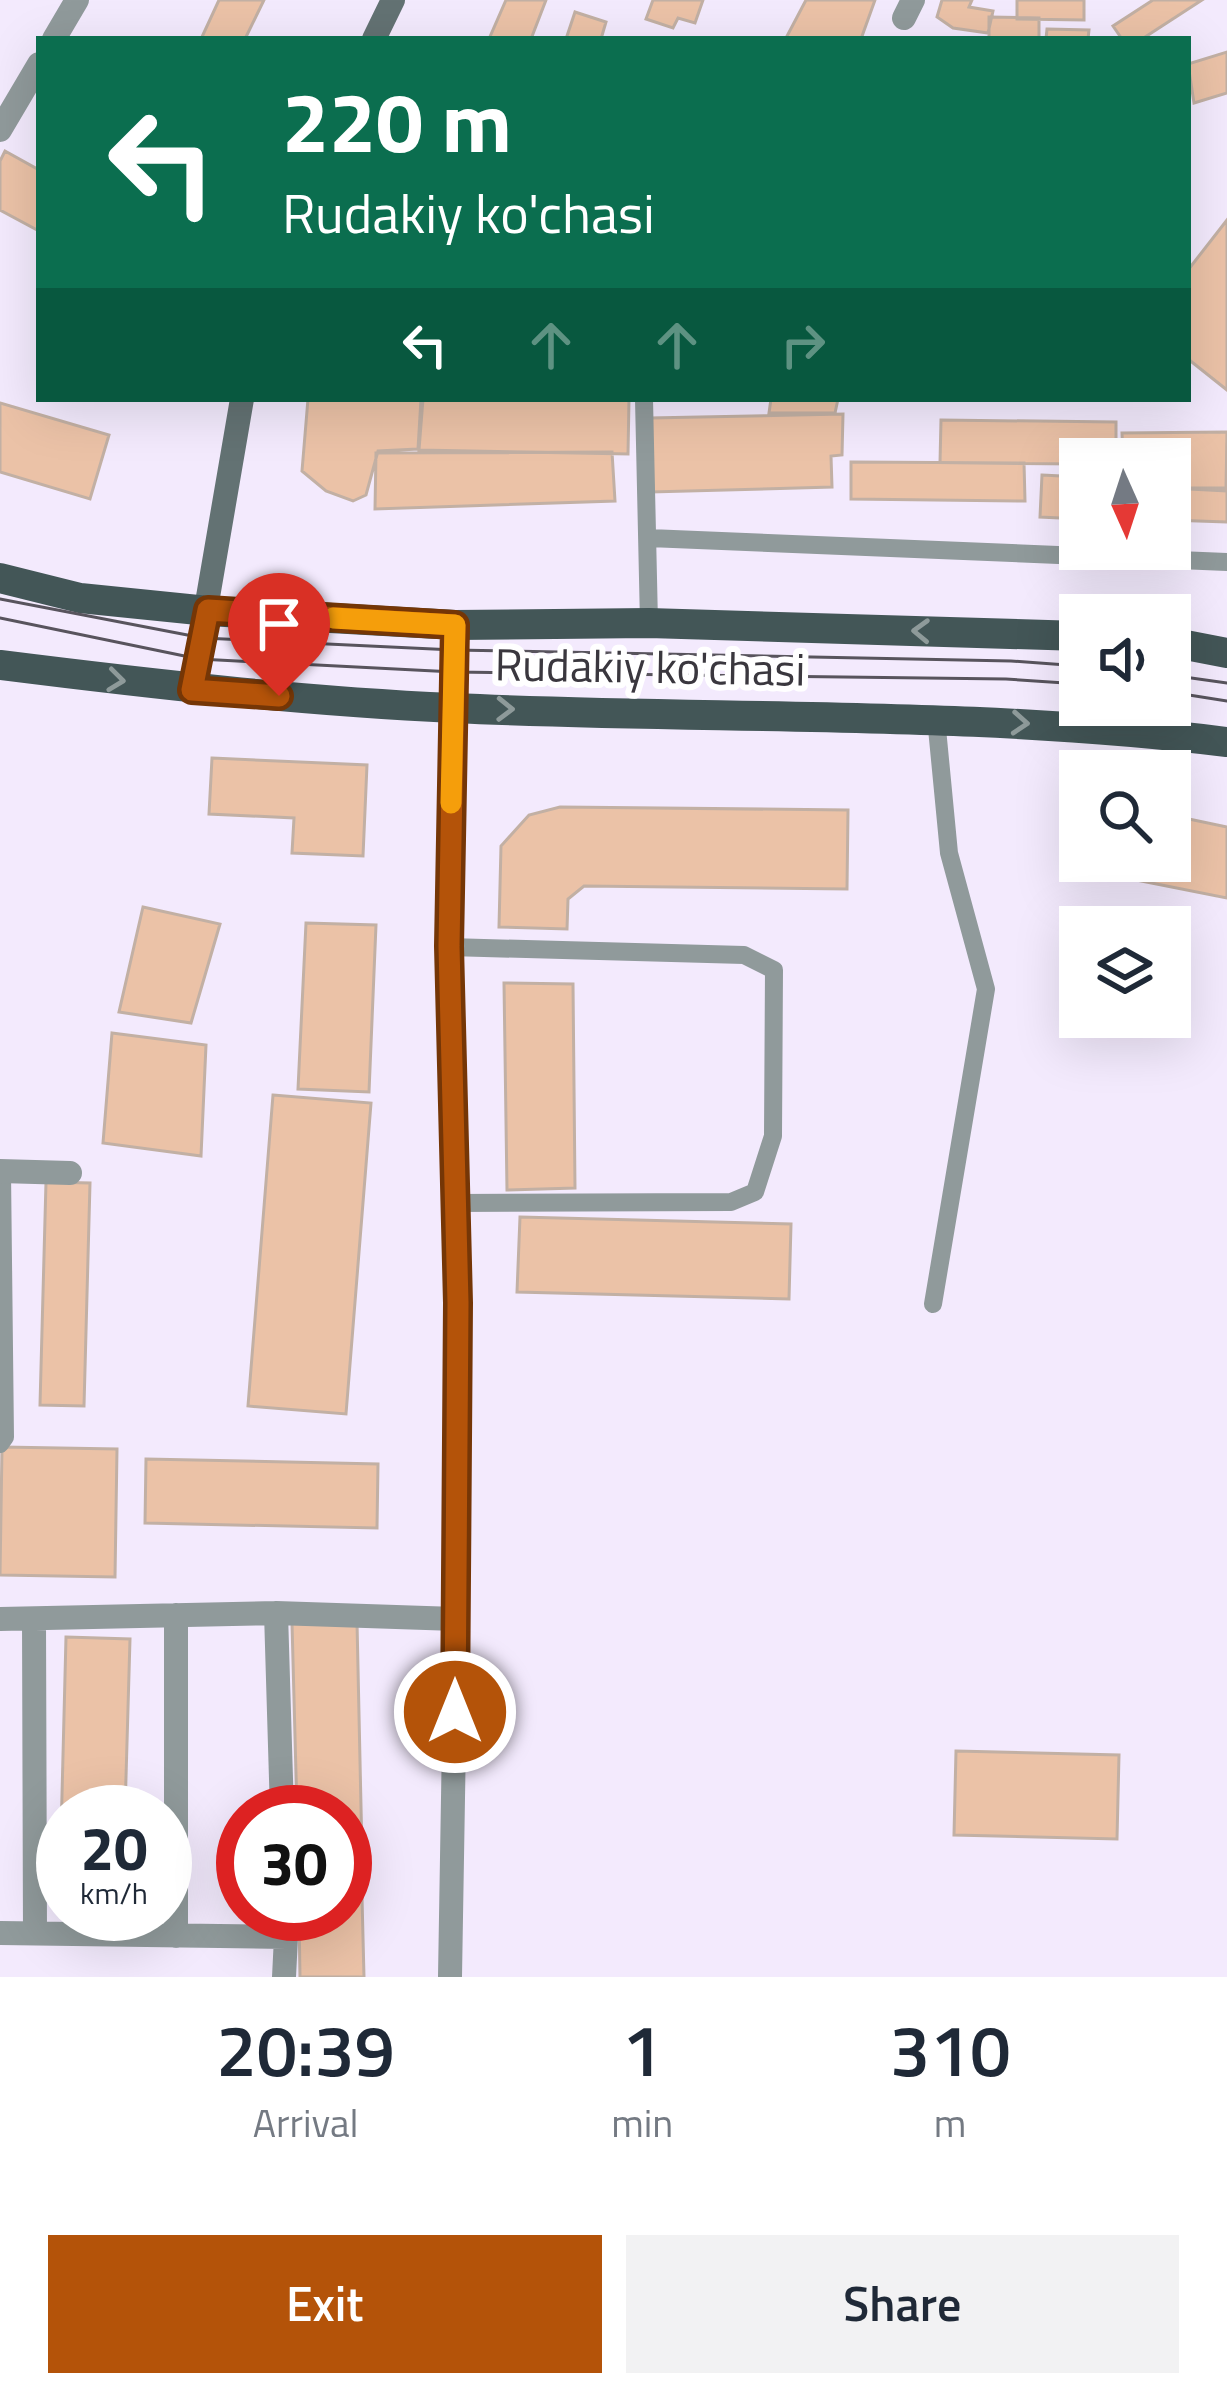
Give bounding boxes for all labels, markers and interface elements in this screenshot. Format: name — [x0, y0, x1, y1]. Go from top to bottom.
text: 220 m — [282, 57, 512, 185]
icon: left — [84, 84, 240, 240]
text: Rudakiy ko'chasi — [282, 172, 655, 254]
icon: left — [392, 312, 458, 378]
icon: ahead — [518, 312, 584, 378]
icon: ahead — [644, 312, 710, 378]
icon: right — [770, 312, 836, 378]
north arrow — [1059, 438, 1191, 570]
map controls — [1059, 438, 1191, 1038]
pin — [228, 573, 330, 696]
icon: arrive — [246, 591, 312, 657]
button: sound — [1059, 594, 1191, 726]
one-way arrow — [911, 618, 930, 644]
street label: Rudakiy ko'chasi — [494, 629, 806, 703]
one-way arrow — [106, 666, 126, 692]
one-way arrow — [497, 696, 515, 722]
one-way arrow — [1011, 710, 1030, 736]
button: search — [1059, 750, 1191, 882]
button: layers — [1059, 906, 1191, 1038]
position arrow — [392, 1649, 518, 1775]
speed limit sign: 30 — [216, 1785, 372, 1941]
text: 20 — [80, 1802, 148, 1893]
text: km/h — [80, 1870, 148, 1916]
text: 20:39 — [216, 1994, 395, 2104]
text: 1 — [622, 1994, 662, 2104]
text: 310 — [890, 1994, 1011, 2104]
text: Arrival — [253, 2093, 359, 2152]
text: min — [611, 2093, 673, 2152]
text: m — [934, 2093, 966, 2152]
button: Exit — [48, 2235, 602, 2373]
button: Share — [626, 2235, 1179, 2373]

